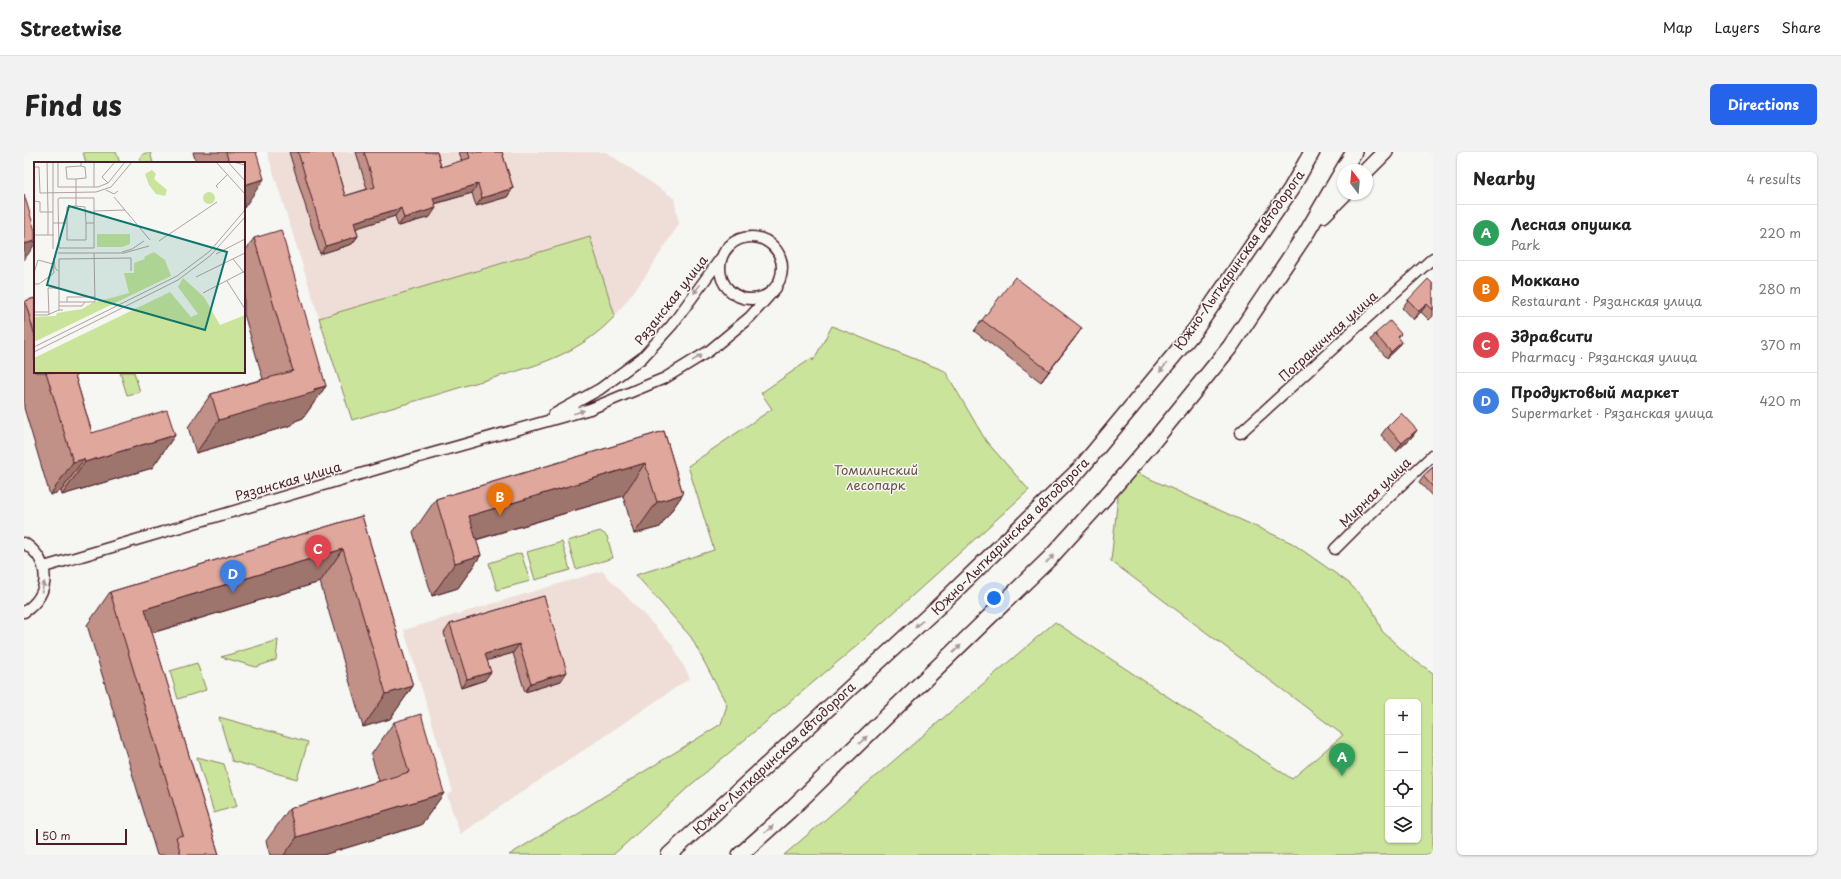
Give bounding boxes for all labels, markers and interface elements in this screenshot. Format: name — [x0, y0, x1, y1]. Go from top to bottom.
text: Streetwise — [20, 14, 122, 42]
text: Map — [1663, 17, 1693, 38]
text: Layers — [1715, 17, 1760, 38]
text: Share — [1782, 17, 1821, 38]
text: Find us — [24, 83, 122, 126]
button: Directions — [1710, 84, 1817, 125]
inset map — [34, 162, 245, 373]
north arrow — [1337, 164, 1373, 200]
street label: Южно-Лыткаринская автодорога — [1169, 165, 1309, 354]
text: Nearby — [1473, 165, 1535, 191]
text: 4 results — [1747, 169, 1801, 188]
text: Лесная опушка — [1511, 212, 1632, 235]
text: A — [1481, 223, 1491, 242]
text: 220 m — [1759, 223, 1801, 242]
text: Park — [1511, 235, 1540, 254]
street label: Рязанская улица — [629, 250, 712, 349]
text: Моккано — [1511, 268, 1580, 291]
text: B — [1482, 279, 1490, 298]
text: 280 m — [1759, 279, 1801, 298]
one-way arrow — [693, 284, 701, 294]
street label: Пограничная улица — [1274, 285, 1382, 385]
text: Restaurant · Рязанская улица — [1511, 291, 1702, 310]
text: Здравсити — [1511, 324, 1593, 347]
text: C — [1481, 335, 1491, 354]
text: 370 m — [1760, 335, 1801, 354]
text: Pharmacy · Рязанская улица — [1511, 347, 1697, 366]
one-way arrow — [691, 355, 702, 362]
one-way arrow — [1159, 363, 1167, 374]
text: Продуктовый маркет — [1511, 380, 1679, 403]
text: D — [1481, 391, 1491, 410]
text: 420 m — [1759, 391, 1801, 410]
text: Supermarket · Рязанская улица — [1511, 403, 1713, 422]
one-way arrow — [573, 409, 585, 415]
street label: Южно-Лыткаринская автодорога — [927, 452, 1093, 619]
street label: Мирная улица — [1335, 452, 1415, 531]
street label: Рязанская улица — [233, 456, 344, 505]
park label: Томилинский лесопарк — [834, 460, 918, 494]
pin: B — [487, 483, 513, 516]
pin: C — [305, 535, 331, 568]
one-way arrow — [1045, 554, 1055, 564]
pin: D — [220, 560, 246, 593]
one-way arrow — [40, 581, 46, 593]
your location — [984, 588, 1004, 608]
one-way arrow — [914, 620, 925, 629]
one-way arrow — [952, 644, 962, 654]
street label: Южно-Лыткаринская автодорога — [688, 676, 860, 838]
map controls — [1385, 699, 1421, 843]
button: + — [1385, 699, 1421, 735]
one-way arrow — [858, 735, 868, 744]
button: − — [1385, 735, 1421, 771]
pin: A — [1329, 743, 1355, 776]
button: locate — [1385, 771, 1421, 807]
button: layers — [1385, 807, 1421, 843]
one-way arrow — [764, 824, 774, 834]
scale bar — [36, 827, 127, 846]
text: 50 m — [42, 827, 71, 844]

